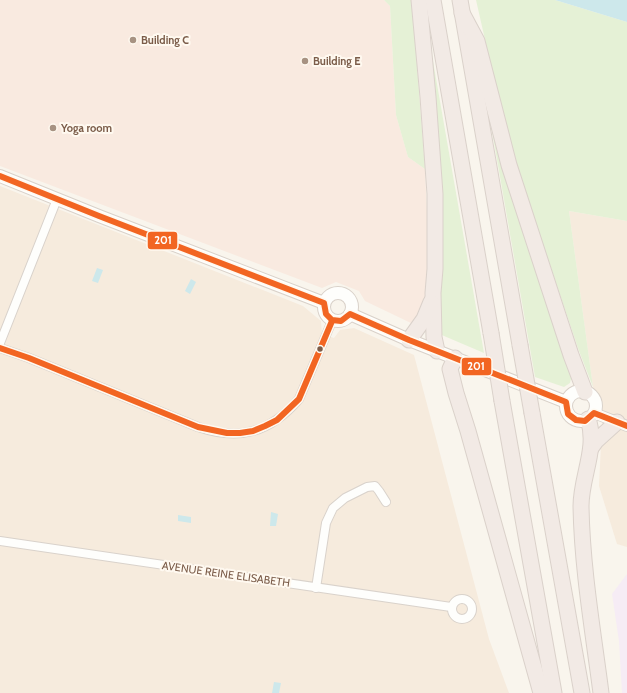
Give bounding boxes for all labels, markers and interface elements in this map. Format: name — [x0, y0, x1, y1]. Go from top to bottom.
place label: Building C — [141, 33, 189, 47]
marker: Building C — [128, 35, 138, 45]
place label: Building E — [313, 54, 361, 68]
marker: Building E — [300, 56, 310, 66]
place label: Yoga room — [60, 121, 112, 135]
marker: Yoga room — [48, 123, 58, 133]
line badge: 201 — [147, 231, 178, 250]
text: 201 — [154, 233, 172, 247]
unlabelled marker — [315, 344, 325, 354]
line badge: 201 — [461, 357, 492, 376]
text: 201 — [467, 359, 485, 373]
street label: AVENUE REINE ELISABETH — [161, 558, 291, 590]

